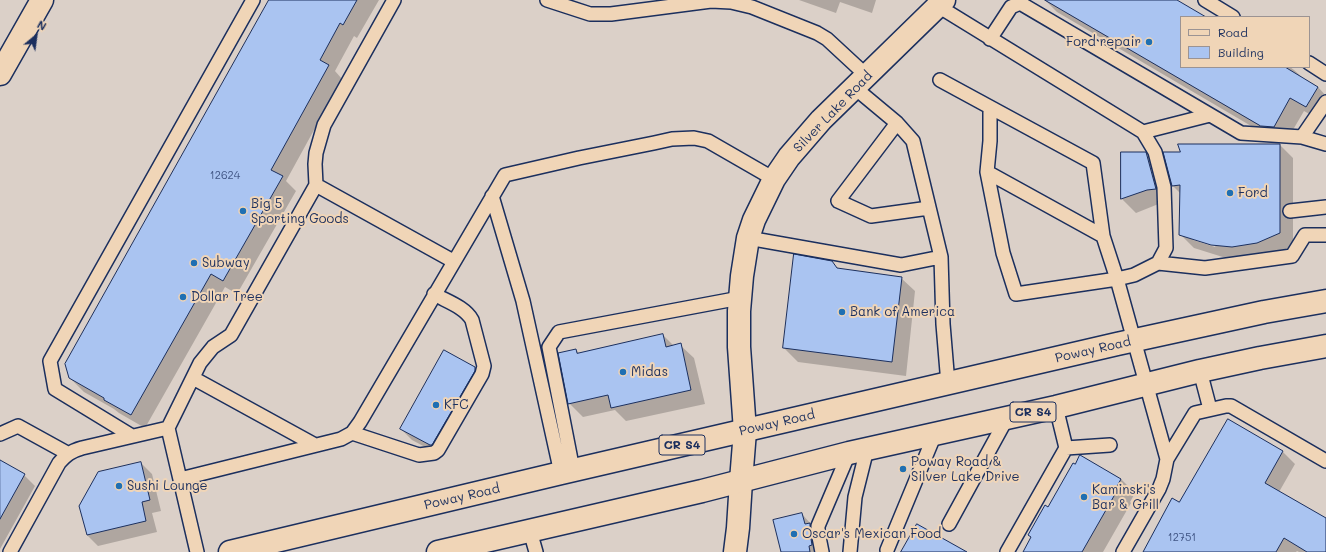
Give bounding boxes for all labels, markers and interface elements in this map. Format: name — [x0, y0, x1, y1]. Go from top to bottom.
north arrow — [16, 16, 56, 56]
text: N — [35, 16, 49, 34]
legend — [1180, 16, 1310, 68]
text: Road — [1218, 24, 1248, 40]
place label: Ford repair — [1066, 34, 1141, 50]
marker: Ford repair — [1144, 37, 1154, 47]
text: Building — [1218, 44, 1264, 60]
street label: Silver Lake Road — [790, 68, 876, 156]
house number: 12624 — [210, 169, 240, 183]
place label: Ford — [1238, 185, 1268, 201]
marker: Ford — [1225, 188, 1235, 198]
place label: Big 5 Sporting Goods — [251, 196, 349, 227]
marker: Big 5 Sporting Goods — [238, 206, 248, 216]
place label: Subway — [202, 255, 250, 271]
marker: Subway — [189, 258, 199, 268]
place label: Dollar Tree — [191, 289, 263, 305]
marker: Dollar Tree — [178, 292, 188, 302]
place label: Bank of America — [850, 304, 955, 320]
marker: Bank of America — [837, 307, 847, 317]
street label: Poway Road — [1054, 334, 1132, 366]
place label: Midas — [631, 364, 668, 380]
marker: Midas — [618, 367, 628, 377]
place label: KFC — [444, 397, 468, 413]
marker: KFC — [431, 400, 441, 410]
road number: CR S4 — [1010, 402, 1056, 422]
street label: Poway Road — [738, 407, 816, 439]
road number: CR S4 — [659, 435, 705, 455]
place label: Poway Road & Silver Lake Drive — [911, 454, 1020, 485]
marker: Poway Road & Silver Lake Drive — [898, 464, 908, 474]
place label: Sushi Lounge — [127, 478, 208, 494]
marker: Sushi Lounge — [114, 481, 124, 491]
street label: Poway Road — [423, 481, 501, 513]
place label: Kaminski's Bar & Grill — [1092, 482, 1159, 513]
marker: Kaminski's Bar & Grill — [1079, 492, 1089, 502]
place label: Oscar's Mexican Food — [802, 526, 941, 542]
marker: Oscar's Mexican Food — [789, 529, 799, 539]
house number: 12751 — [1168, 531, 1196, 545]

